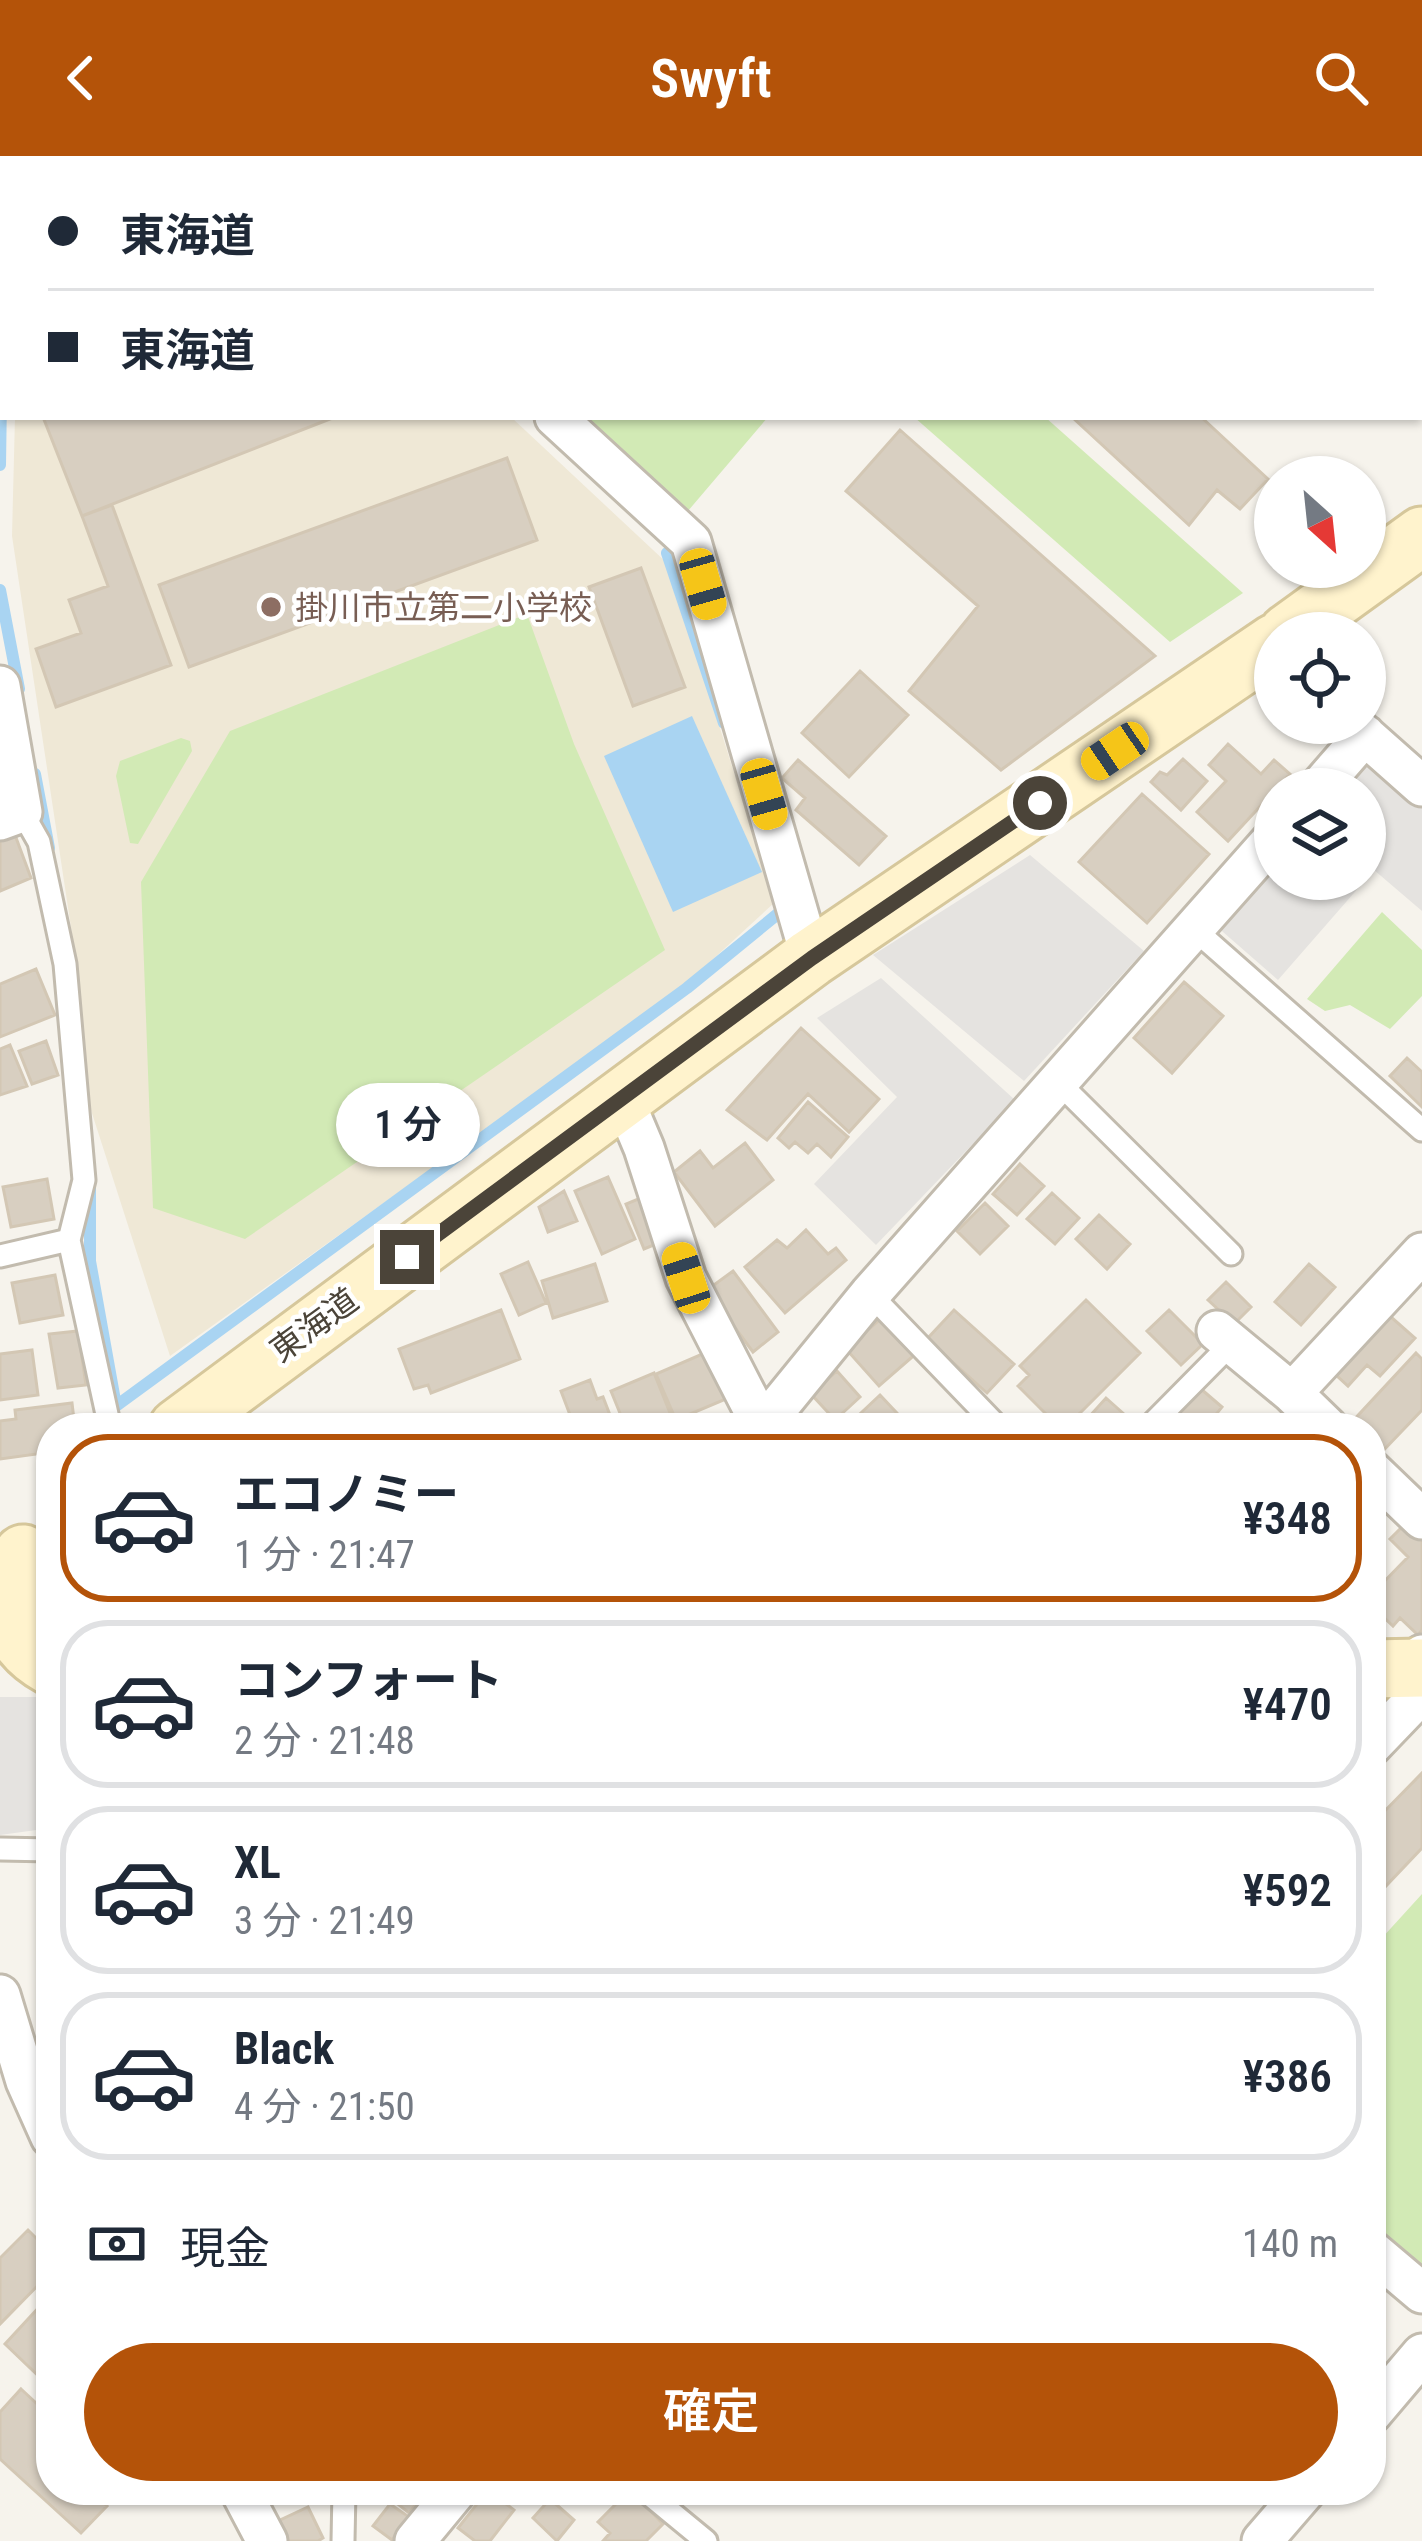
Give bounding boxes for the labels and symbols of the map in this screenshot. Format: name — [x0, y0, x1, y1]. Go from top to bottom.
north arrow — [1254, 456, 1386, 588]
car — [676, 544, 730, 624]
place label: 掛川市立第二小学校 — [295, 588, 592, 627]
marker: 掛川市立第二小学校 — [258, 594, 284, 620]
car — [1075, 716, 1155, 786]
car — [737, 754, 791, 834]
route start — [1013, 776, 1067, 830]
callout: 1 分 — [335, 1083, 479, 1167]
route end — [380, 1230, 434, 1284]
car — [658, 1238, 714, 1318]
street label: 東海道 — [262, 1280, 366, 1370]

